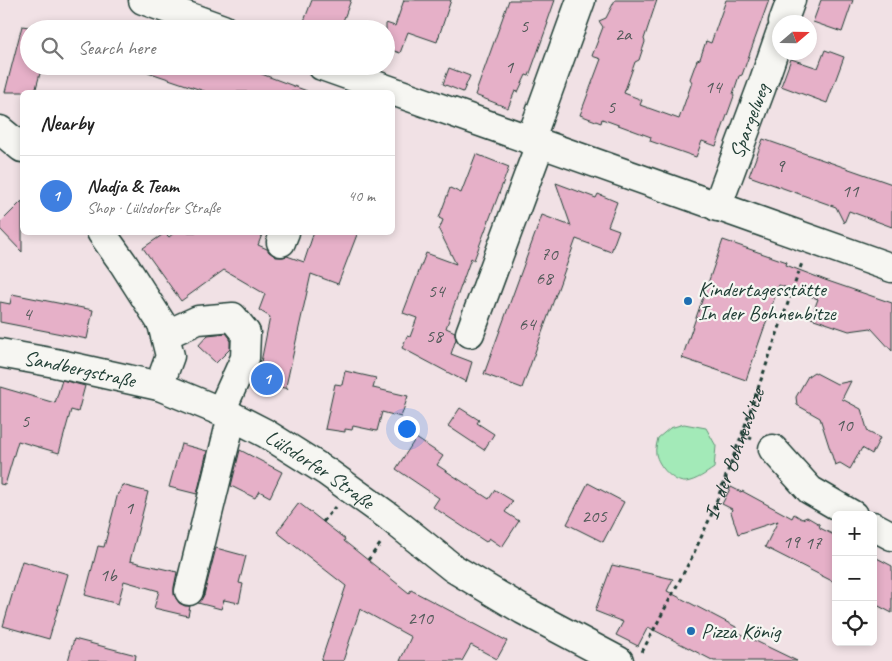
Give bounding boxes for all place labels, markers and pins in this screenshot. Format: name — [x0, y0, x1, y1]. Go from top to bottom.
place label: Kindertagesstätte In der Bohnenbitze — [698, 276, 837, 326]
marker: Kindertagesstätte In der Bohnenbitze — [682, 295, 694, 307]
pin: 1 — [251, 360, 283, 398]
place label: Pizza König — [701, 618, 782, 644]
marker: Pizza König — [685, 625, 697, 637]

